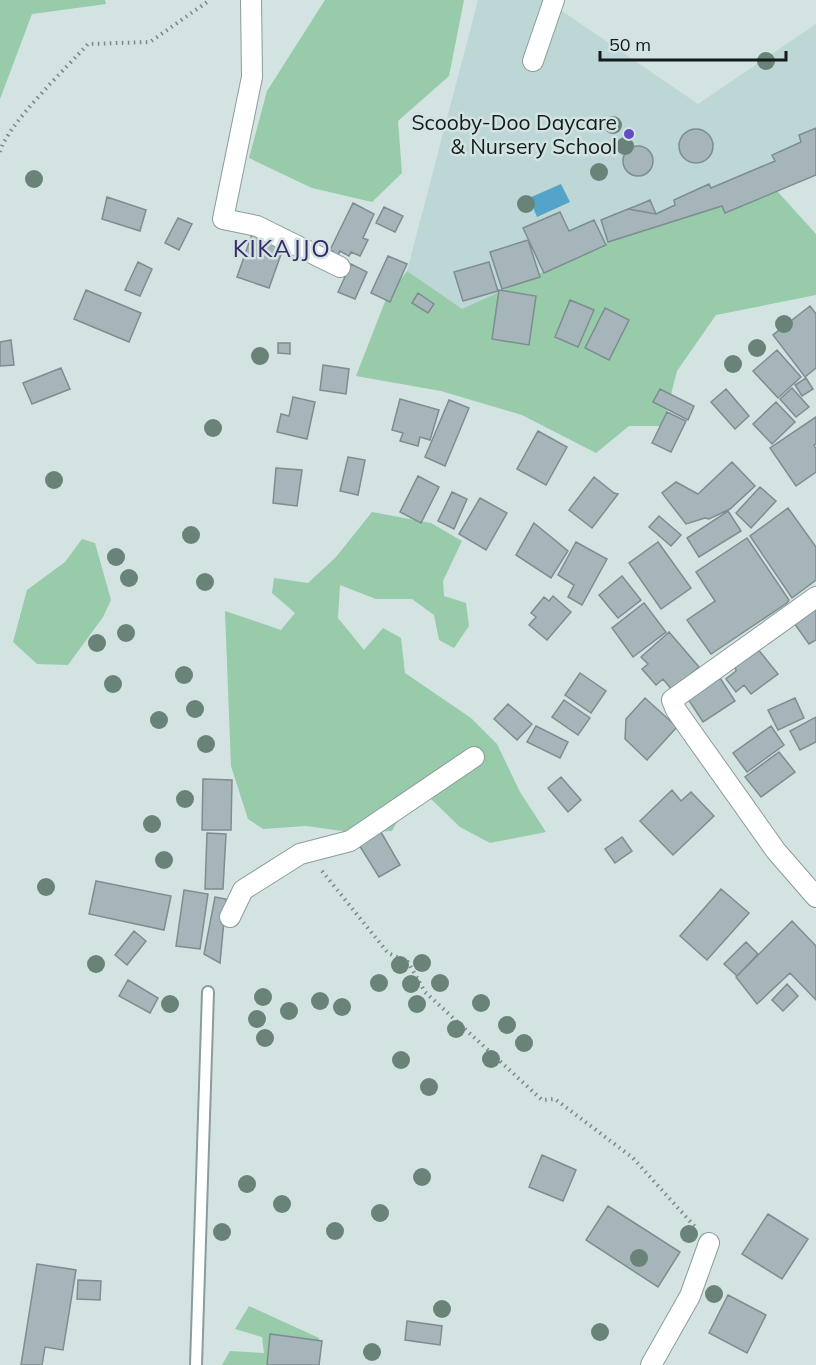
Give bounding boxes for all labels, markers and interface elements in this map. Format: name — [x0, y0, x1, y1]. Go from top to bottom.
scale bar — [600, 24, 786, 62]
text: 50 m — [609, 33, 651, 56]
place label: Scooby-Doo Daycare & Nursery School — [411, 109, 617, 159]
marker: Scooby-Doo Daycare & Nursery School — [622, 127, 636, 141]
district label: KIKAJJO — [233, 233, 331, 263]

